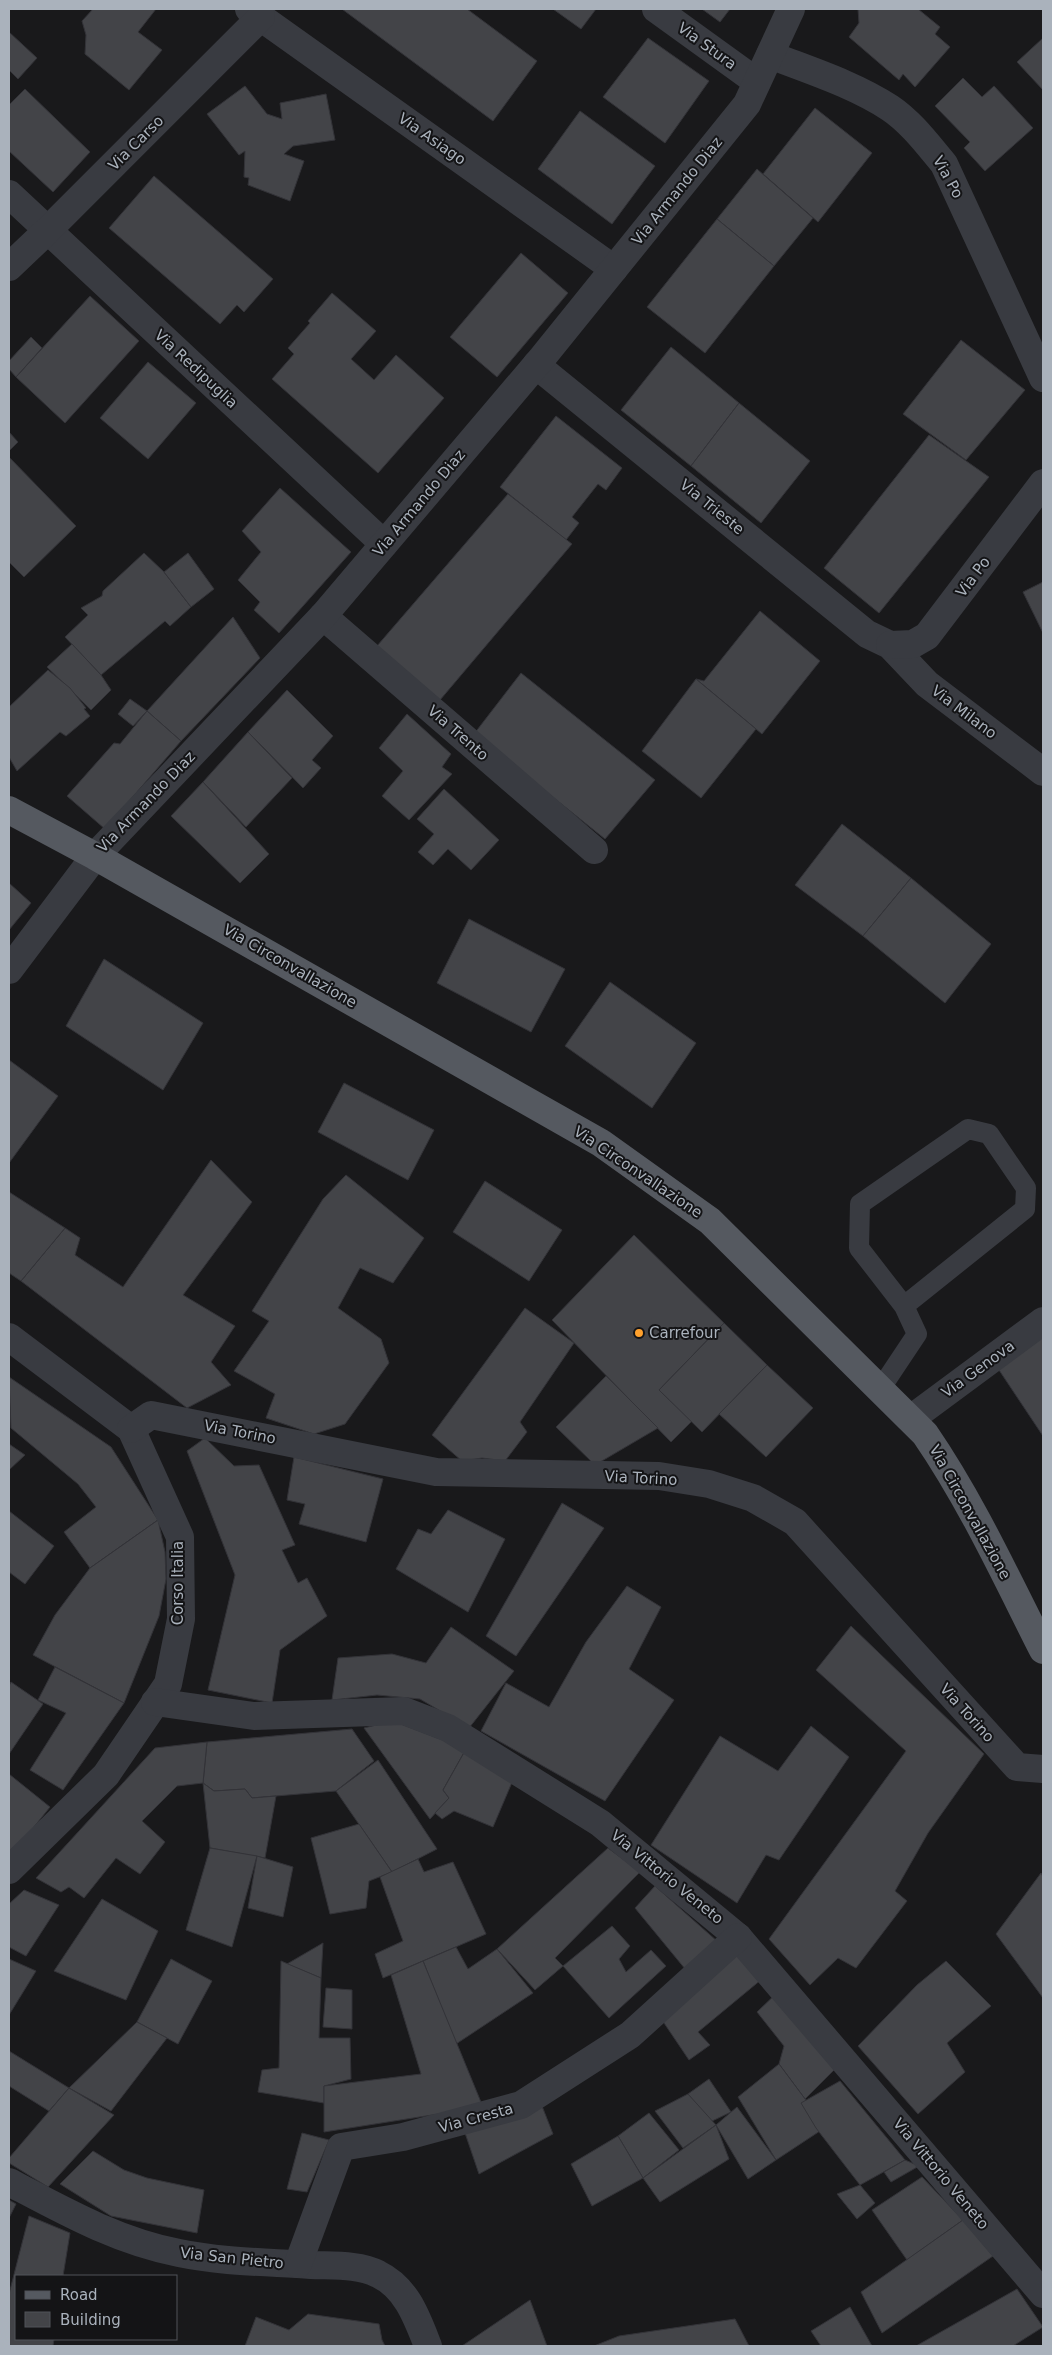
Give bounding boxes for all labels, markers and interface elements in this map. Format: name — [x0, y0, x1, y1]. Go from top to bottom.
street label: Via Stura — [674, 19, 740, 73]
street label: Via Asiago — [395, 109, 469, 169]
street label: Via Carso — [105, 112, 167, 174]
street label: Via Armando Diaz — [628, 133, 726, 249]
street label: Via Po — [929, 153, 967, 201]
street label: Via Redipuglia — [151, 326, 241, 412]
street label: Via Armando Diaz — [369, 446, 469, 560]
street label: Via Trieste — [676, 476, 748, 538]
street label: Via Po — [952, 553, 994, 601]
street label: Via Milano — [928, 682, 1000, 742]
street label: Via Trento — [424, 702, 492, 764]
street label: Via Armando Diaz — [93, 748, 199, 856]
street label: Via Circonvallazione — [220, 920, 360, 1012]
street label: Via Circonvallazione — [570, 1122, 706, 1222]
place label: Carrefour — [649, 1324, 721, 1342]
marker: Carrefour — [633, 1327, 645, 1339]
street label: Via Genova — [938, 1337, 1018, 1401]
street label: Via Torino — [203, 1416, 277, 1448]
street label: Via Circonvallazione — [926, 1442, 1014, 1582]
street label: Via Torino — [604, 1467, 678, 1489]
street label: Corso Italia — [169, 1541, 187, 1625]
street label: Via Torino — [936, 1680, 998, 1746]
street label: Via Vittorio Veneto — [607, 1826, 727, 1928]
street label: Via Cresta — [437, 2099, 515, 2137]
street label: Via Vittorio Veneto — [889, 2115, 993, 2233]
street label: Via San Pietro — [179, 2244, 285, 2272]
legend — [15, 2275, 178, 2340]
text: Road — [60, 2286, 98, 2304]
text: Building — [60, 2311, 121, 2329]

